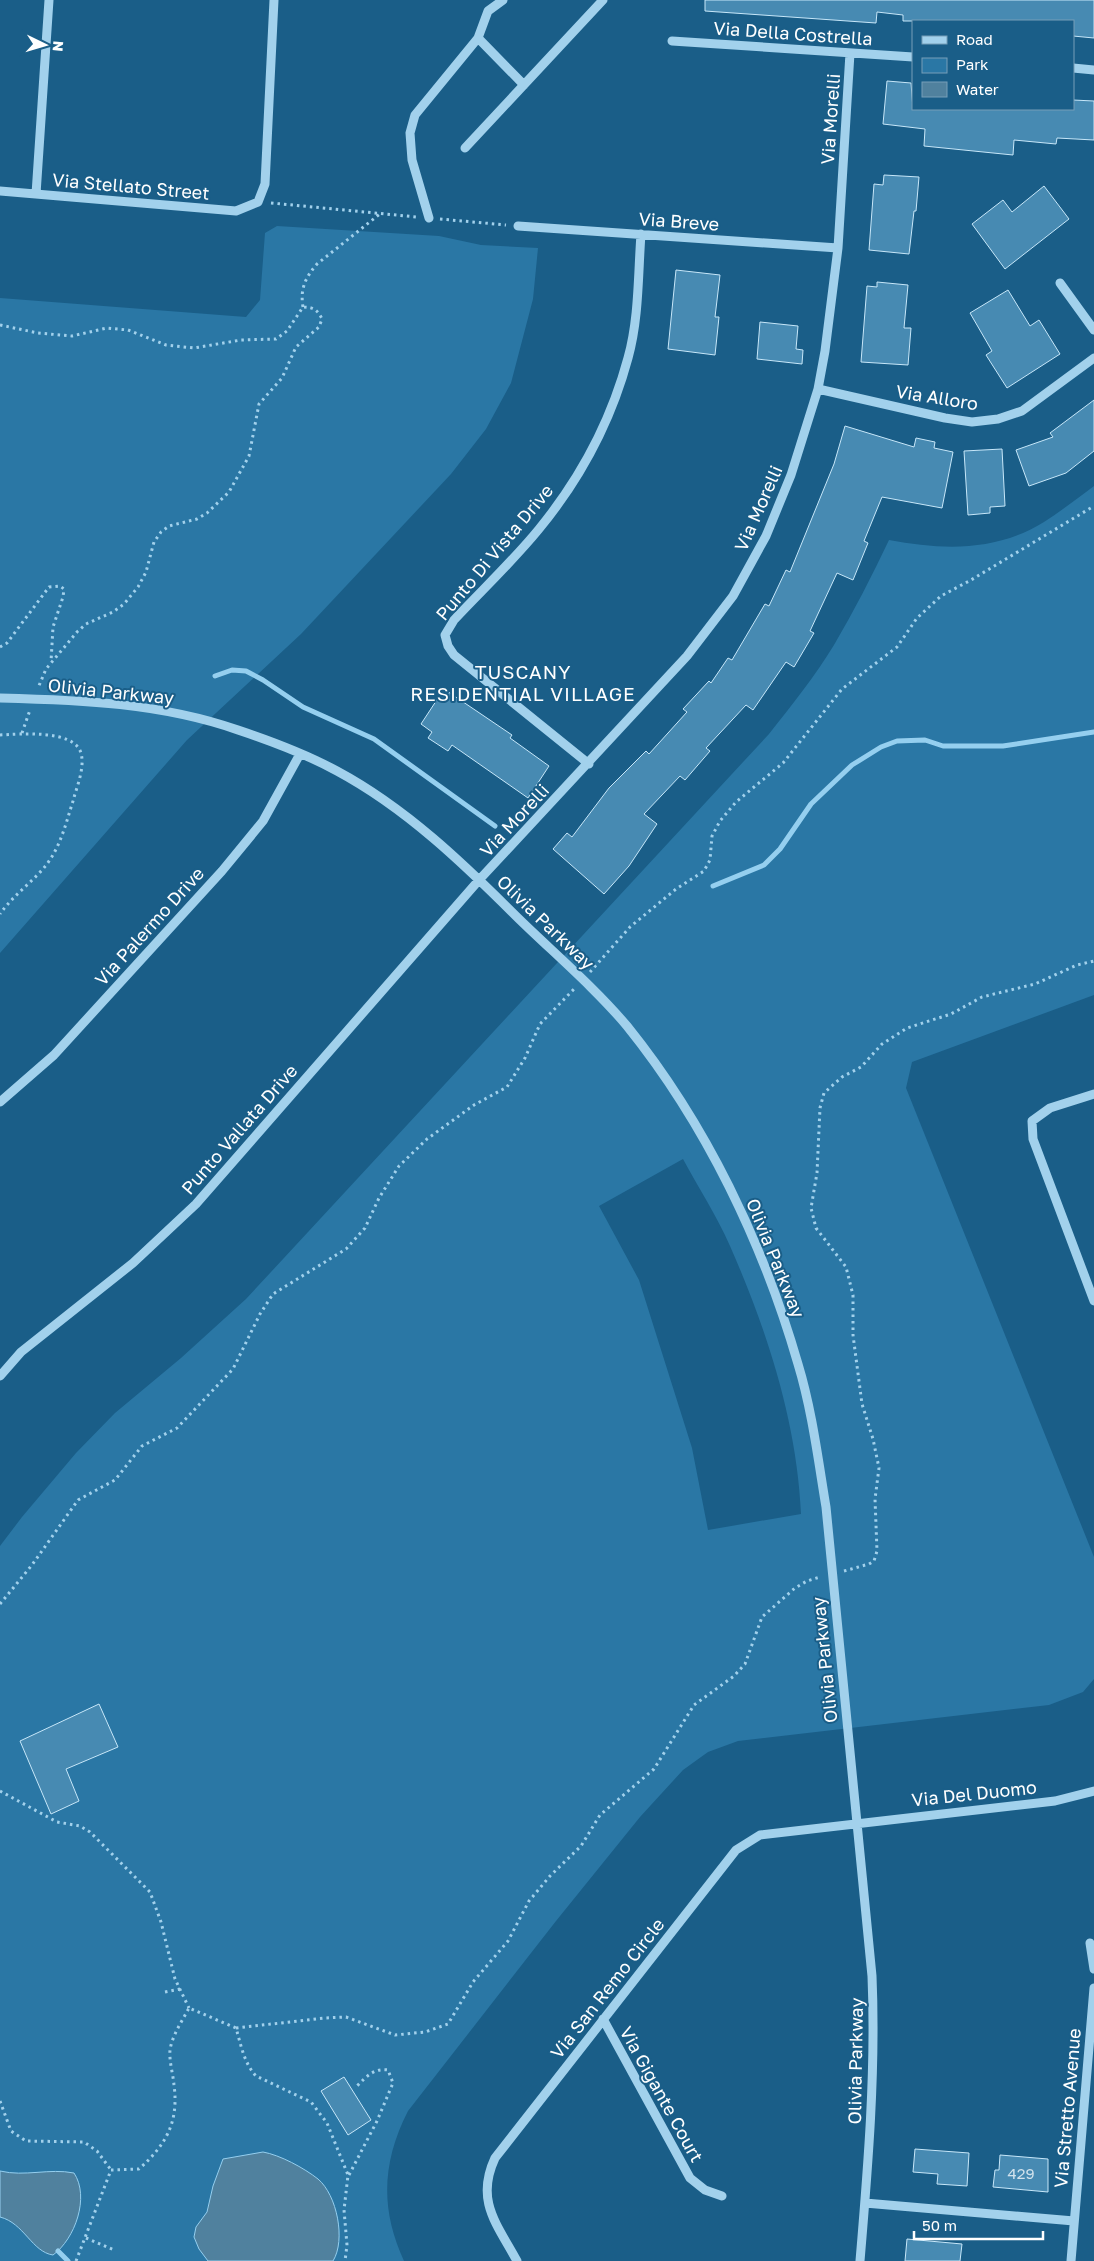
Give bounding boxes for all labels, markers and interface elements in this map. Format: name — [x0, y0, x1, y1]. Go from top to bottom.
street label: Via Della Costrella — [713, 16, 873, 50]
north arrow — [20, 20, 70, 70]
legend — [912, 20, 1074, 110]
text: Road — [956, 30, 993, 48]
text: N — [50, 40, 67, 52]
text: Park — [956, 55, 989, 73]
street label: Via Morelli — [816, 73, 844, 165]
text: Water — [956, 80, 999, 98]
street label: Via Stellato Street — [52, 168, 210, 204]
street label: Via Breve — [638, 207, 720, 235]
street label: Via Alloro — [894, 380, 980, 414]
street label: Via Morelli — [729, 462, 787, 554]
street label: Punto Di Vista Drive — [431, 479, 557, 625]
district label: TUSCANY RESIDENTIAL VILLAGE — [410, 660, 636, 705]
street label: Olivia Parkway — [47, 673, 175, 709]
street label: Via Morelli — [475, 779, 553, 861]
street label: Via Palermo Drive — [90, 862, 208, 990]
street label: Olivia Parkway — [493, 870, 599, 974]
street label: Punto Vallata Drive — [177, 1059, 301, 1199]
street label: Olivia Parkway — [742, 1195, 810, 1321]
street label: Olivia Parkway — [806, 1596, 842, 1724]
street label: Via Del Duomo — [910, 1775, 1038, 1811]
street label: Via San Remo Circle — [545, 1913, 669, 2063]
street label: Olivia Parkway — [843, 1997, 867, 2125]
street label: Via Gigante Court — [616, 2022, 708, 2166]
street label: Via Stretto Avenue — [1049, 2027, 1085, 2189]
house number: 429 — [1008, 2164, 1034, 2182]
scale bar — [914, 2208, 1043, 2240]
text: 50 m — [922, 2216, 957, 2234]

